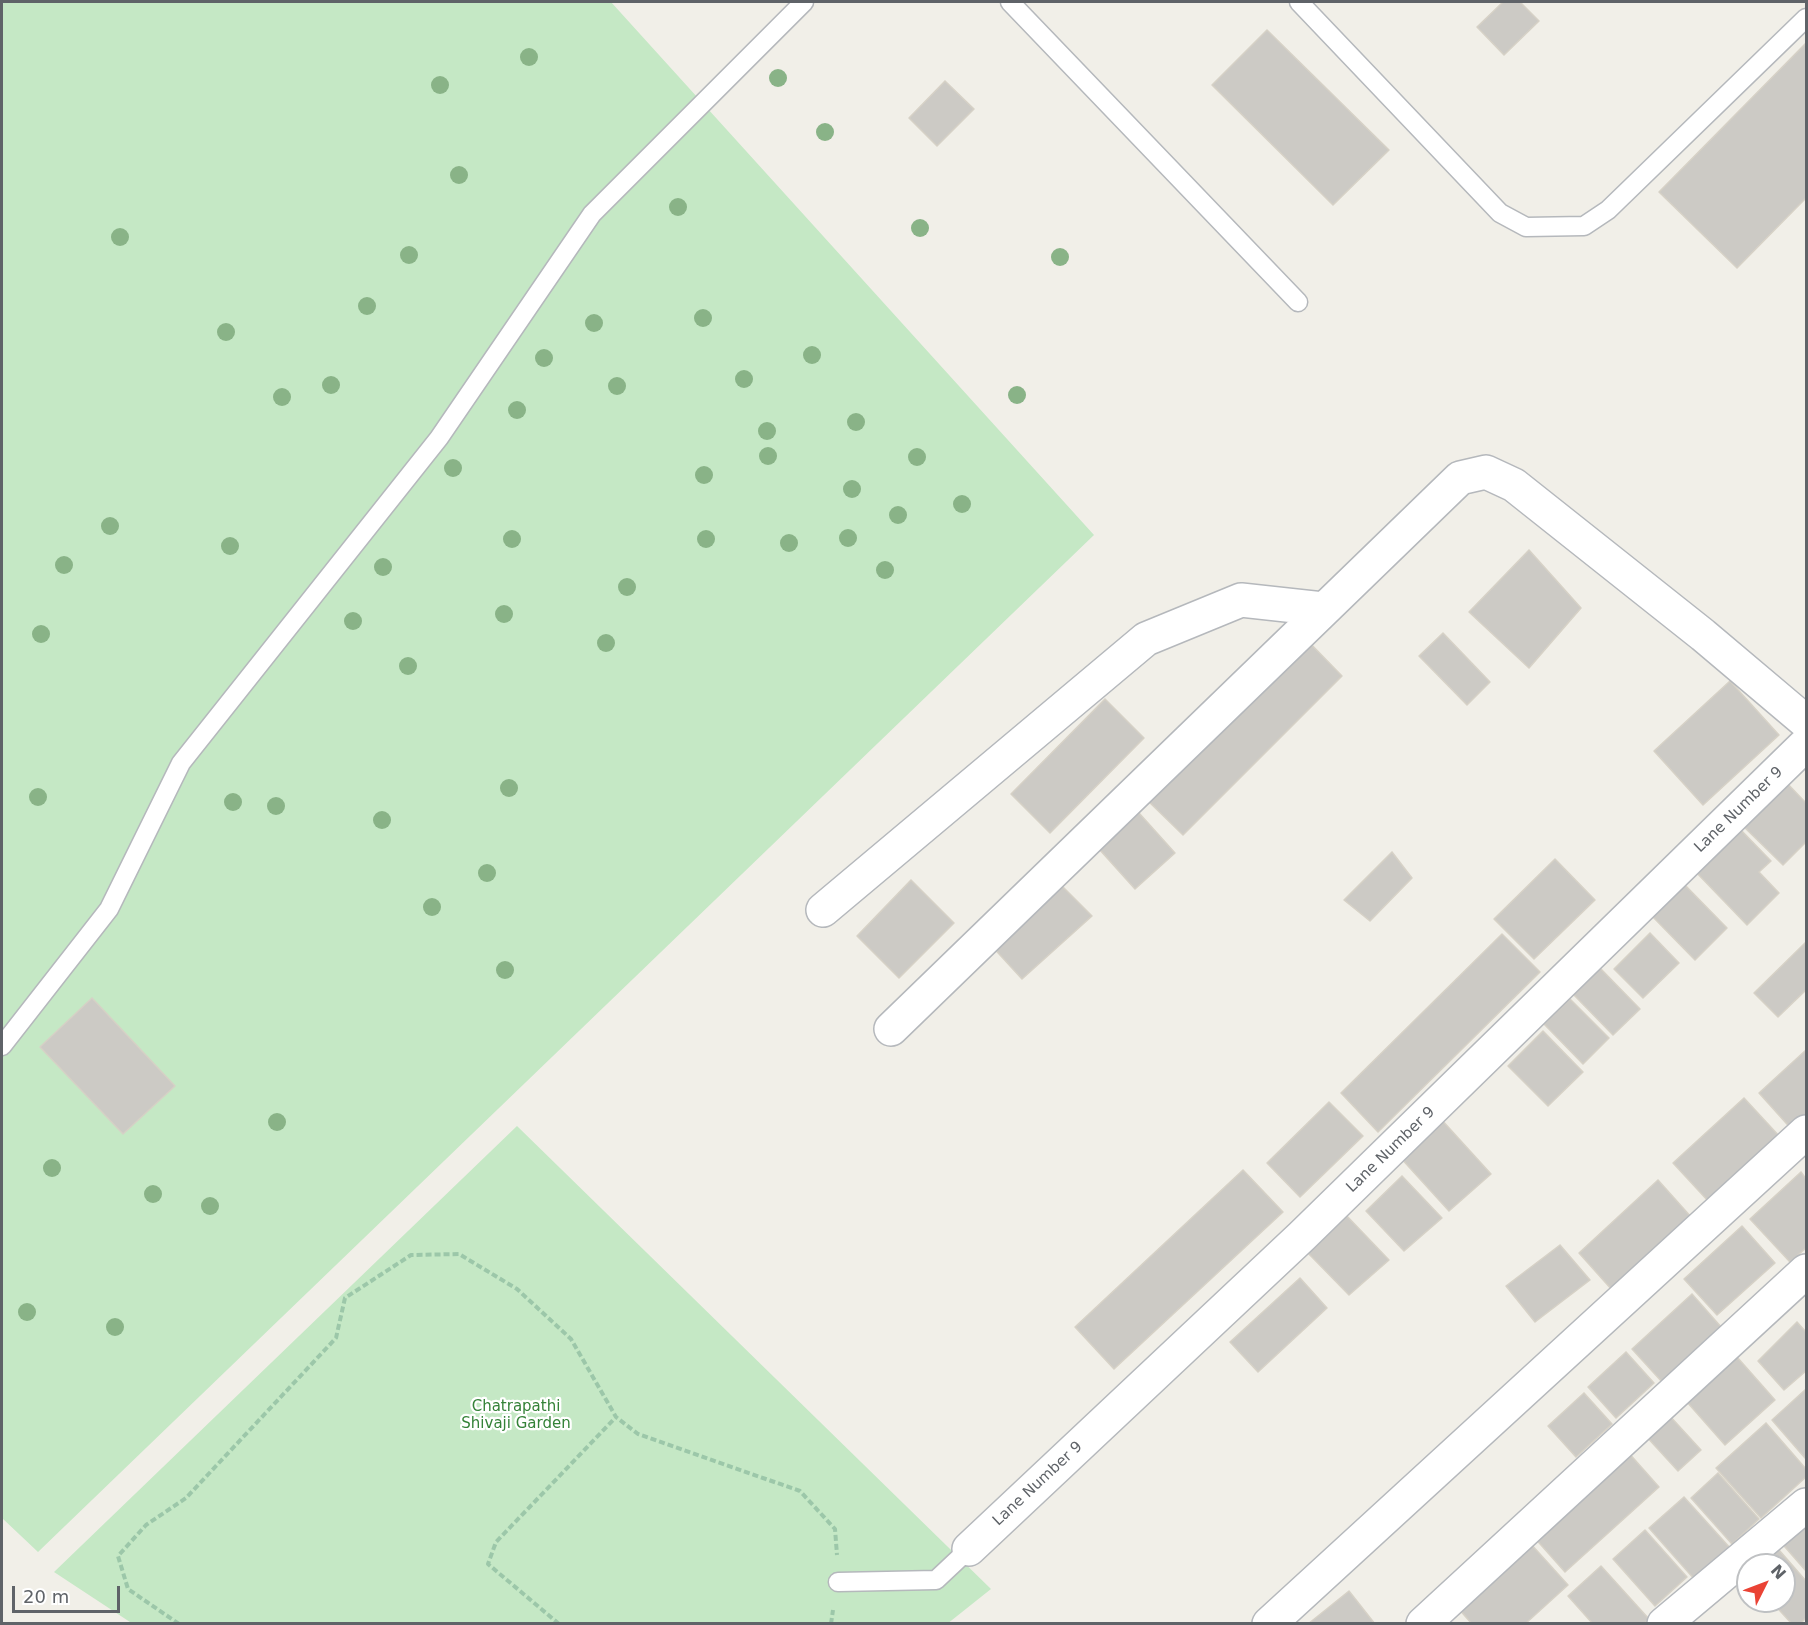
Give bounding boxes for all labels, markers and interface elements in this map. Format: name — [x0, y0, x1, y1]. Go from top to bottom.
street label: Lane Number 9 — [1691, 763, 1787, 857]
street label: Lane Number 9 — [1343, 1103, 1439, 1197]
park label: Chatrapathi Shivaji Garden — [461, 1398, 571, 1433]
street label: Lane Number 9 — [990, 1438, 1086, 1530]
north arrow — [1736, 1553, 1796, 1613]
text: N — [1767, 1561, 1790, 1583]
scale bar — [15, 1574, 123, 1612]
text: 20 m — [23, 1586, 69, 1607]

